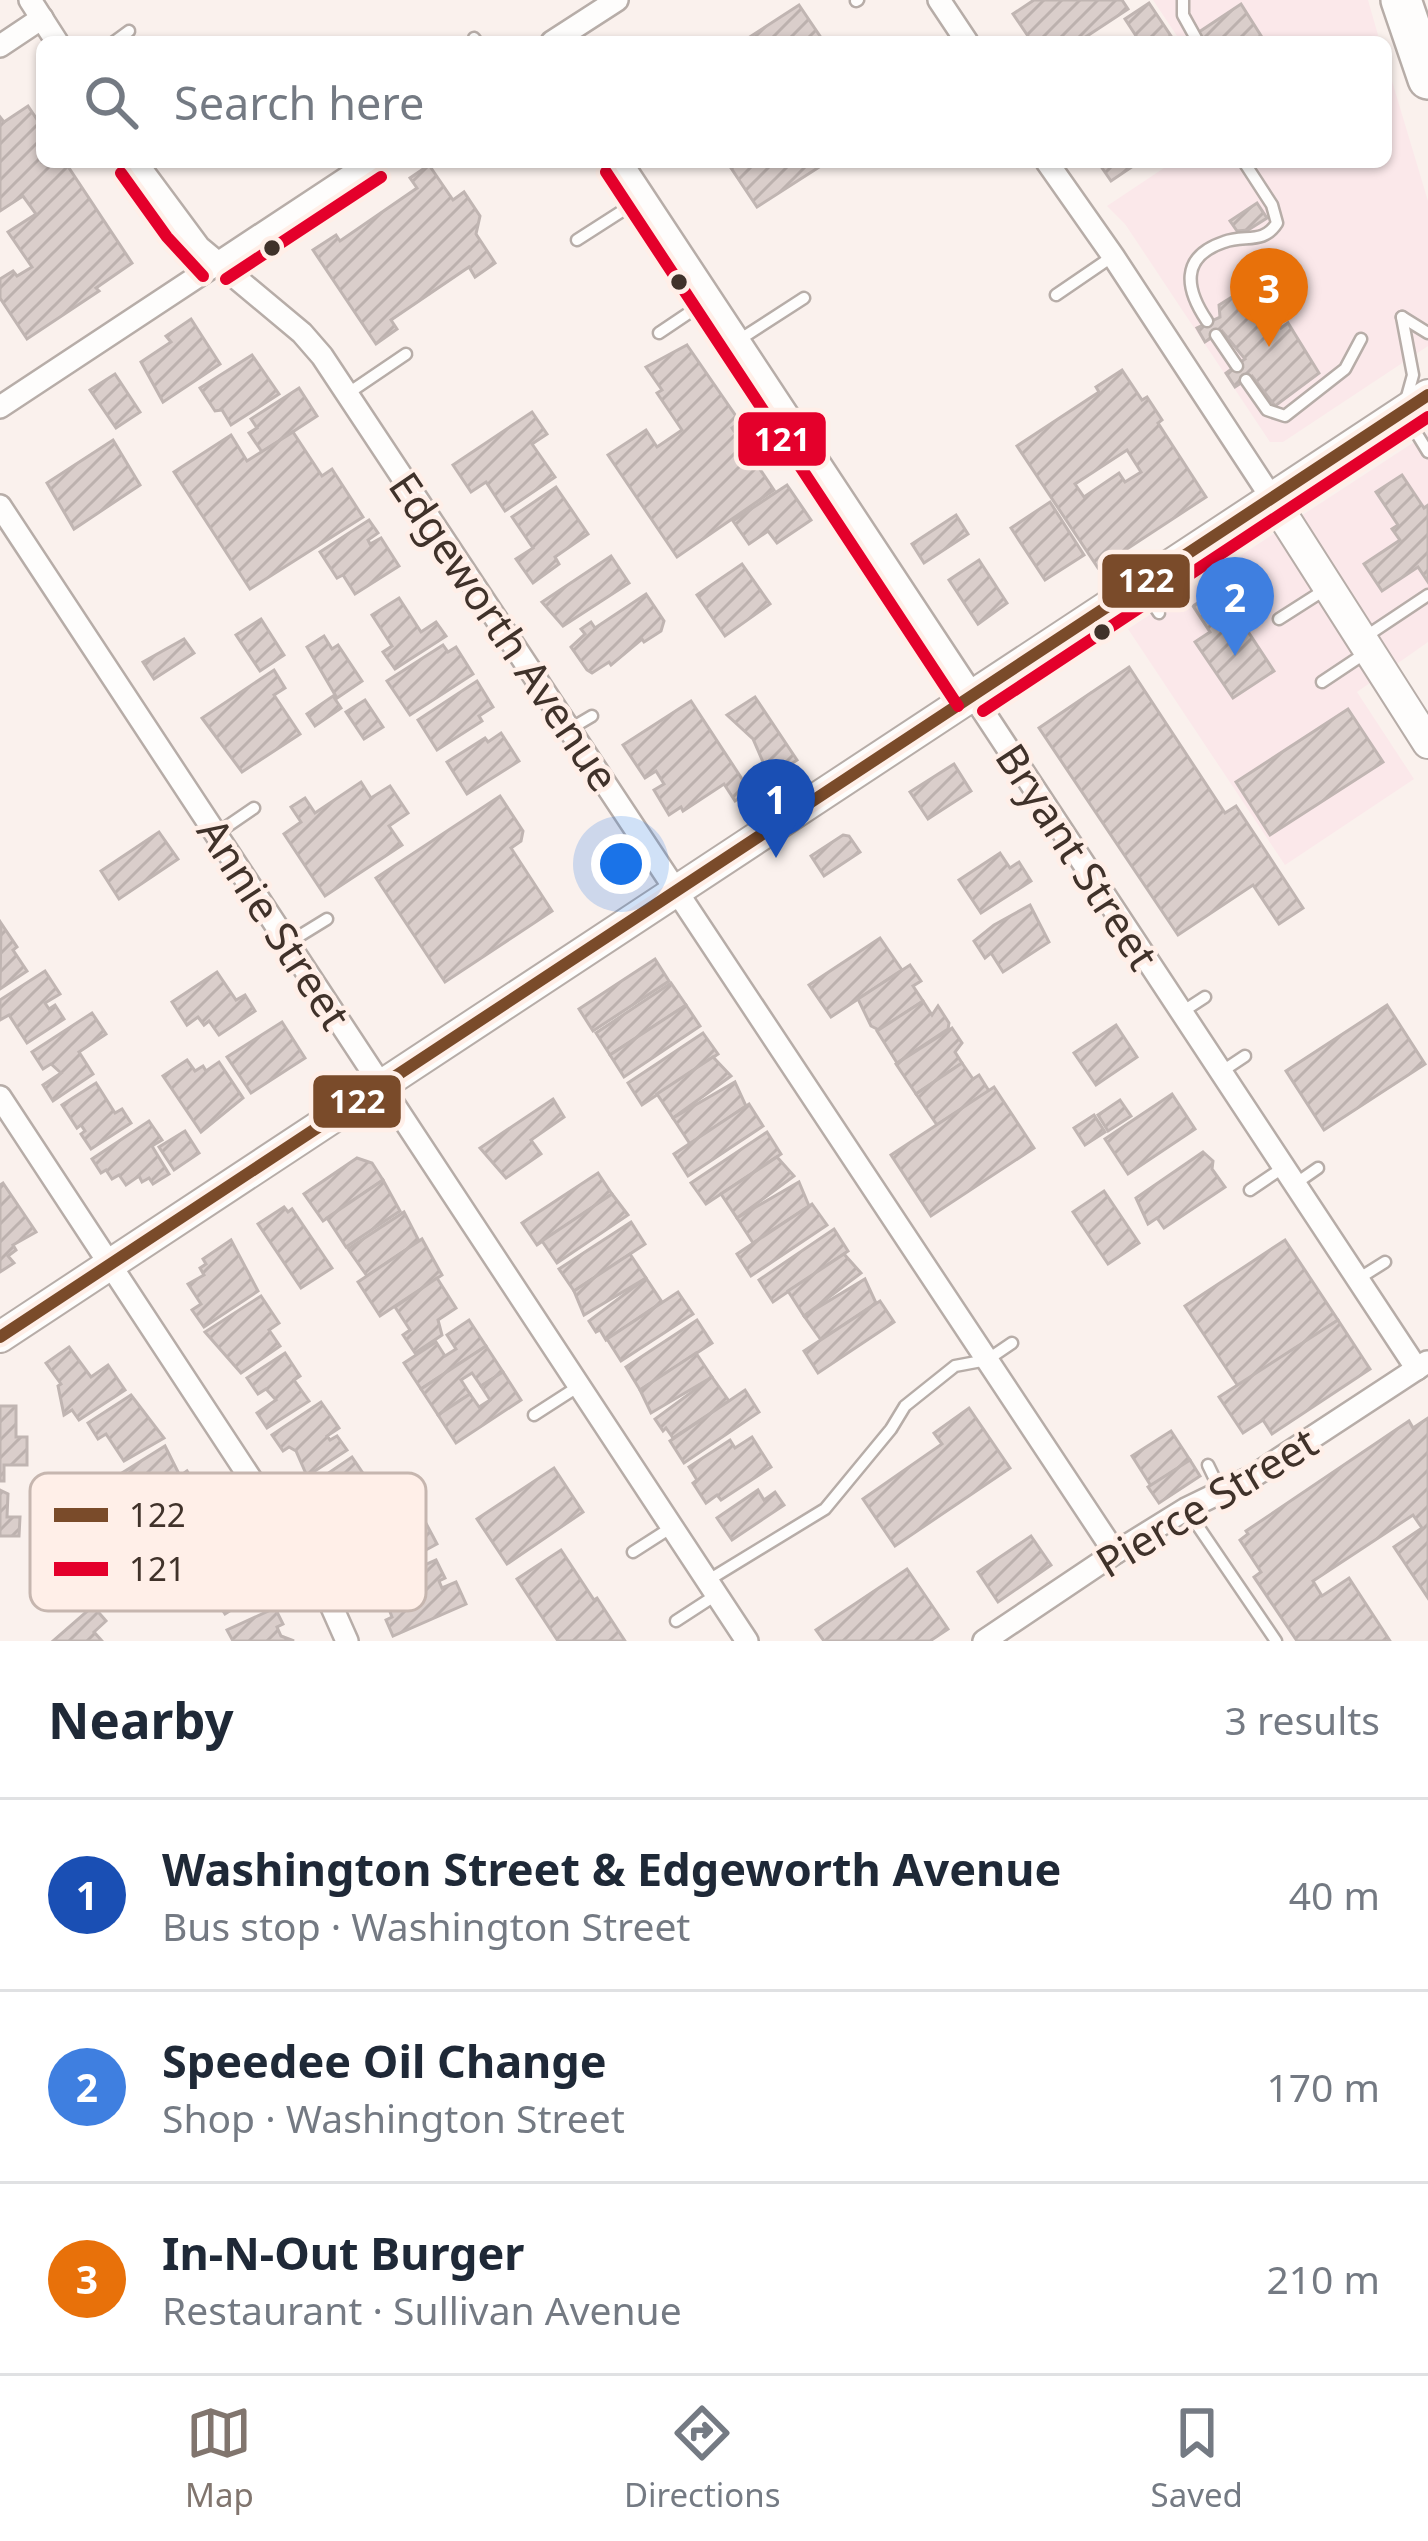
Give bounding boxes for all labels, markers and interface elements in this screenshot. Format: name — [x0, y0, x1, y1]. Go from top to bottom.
search box — [36, 36, 1392, 168]
icon: search — [78, 69, 144, 135]
text: Search here — [174, 72, 424, 133]
unlabelled marker — [261, 237, 283, 259]
pin: 3 — [1230, 248, 1308, 347]
unlabelled marker — [668, 271, 690, 293]
line badge: 121 — [736, 410, 828, 468]
text: 121 — [754, 416, 810, 461]
street label: Edgeworth Avenue — [377, 460, 633, 802]
line badge: 122 — [1100, 552, 1192, 610]
text: 122 — [1118, 557, 1174, 602]
pin: 2 — [1196, 557, 1274, 656]
unlabelled marker — [1091, 621, 1113, 643]
street label: Bryant Street — [984, 732, 1172, 980]
pin: 1 — [737, 759, 815, 858]
street label: Annie Street — [185, 806, 365, 1040]
your location — [591, 834, 651, 894]
line badge: 122 — [311, 1073, 403, 1130]
text: 122 — [329, 1078, 385, 1123]
street label: Pierce Street — [1085, 1413, 1327, 1589]
legend — [30, 1473, 426, 1611]
text: 122 — [129, 1492, 186, 1537]
text: 121 — [129, 1546, 186, 1591]
text: Nearby — [48, 1684, 234, 1754]
text: 3 results — [1225, 1693, 1380, 1746]
text: Washington Street & Edgeworth Avenue — [162, 1838, 1061, 1899]
text: 1 — [76, 1868, 98, 1921]
text: 40 m — [1289, 1868, 1380, 1921]
text: Bus stop · Washington Street — [162, 1899, 690, 1952]
text: Speedee Oil Change — [162, 2030, 607, 2091]
text: 2 — [76, 2060, 98, 2113]
text: 170 m — [1266, 2060, 1380, 2113]
text: Shop · Washington Street — [162, 2091, 625, 2144]
text: In-N-Out Burger — [162, 2222, 524, 2283]
text: 3 — [76, 2252, 98, 2305]
text: 210 m — [1266, 2252, 1380, 2305]
text: Restaurant · Sullivan Avenue — [162, 2283, 682, 2336]
tab: Map — [185, 2400, 254, 2517]
tab: Directions — [624, 2400, 781, 2517]
tab: Saved — [1151, 2400, 1243, 2517]

